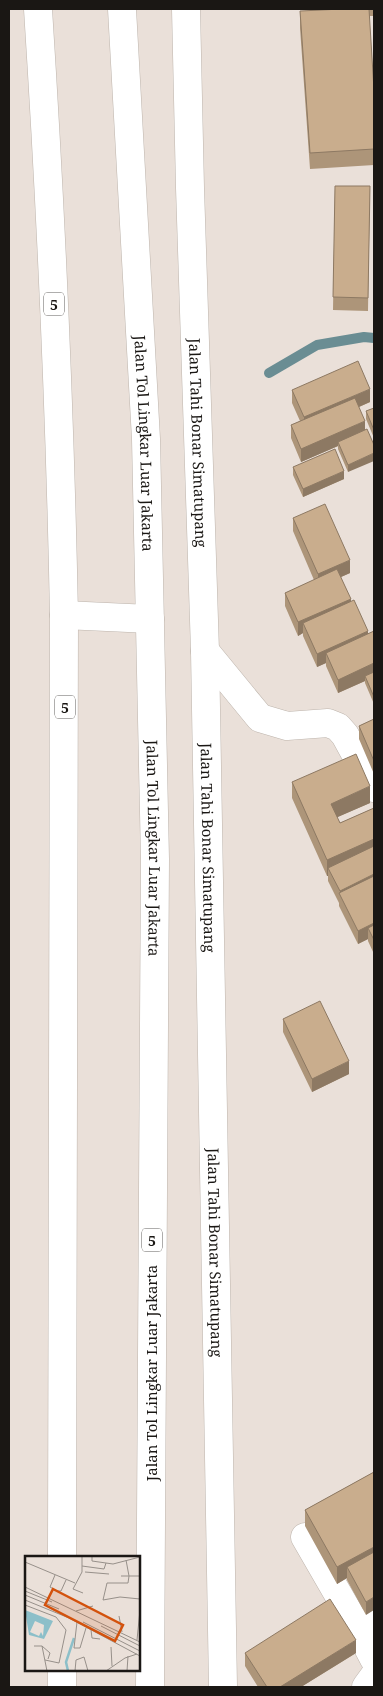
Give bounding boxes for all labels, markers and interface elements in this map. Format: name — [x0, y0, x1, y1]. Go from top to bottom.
road number: 5 — [44, 292, 64, 316]
street label: Jalan Tol Lingkar Luar Jakarta — [130, 334, 158, 552]
street label: Jalan Tahi Bonar Simatupang — [185, 337, 212, 548]
road number: 5 — [55, 696, 75, 719]
street label: Jalan Tol Lingkar Luar Jakarta — [142, 739, 165, 957]
street label: Jalan Tahi Bonar Simatupang — [197, 742, 220, 953]
street label: Jalan Tahi Bonar Simatupang — [204, 1147, 227, 1357]
road number: 5 — [142, 1228, 162, 1252]
street label: Jalan Tol Lingkar Luar Jakarta — [141, 1265, 161, 1482]
inset map — [25, 1556, 140, 1671]

